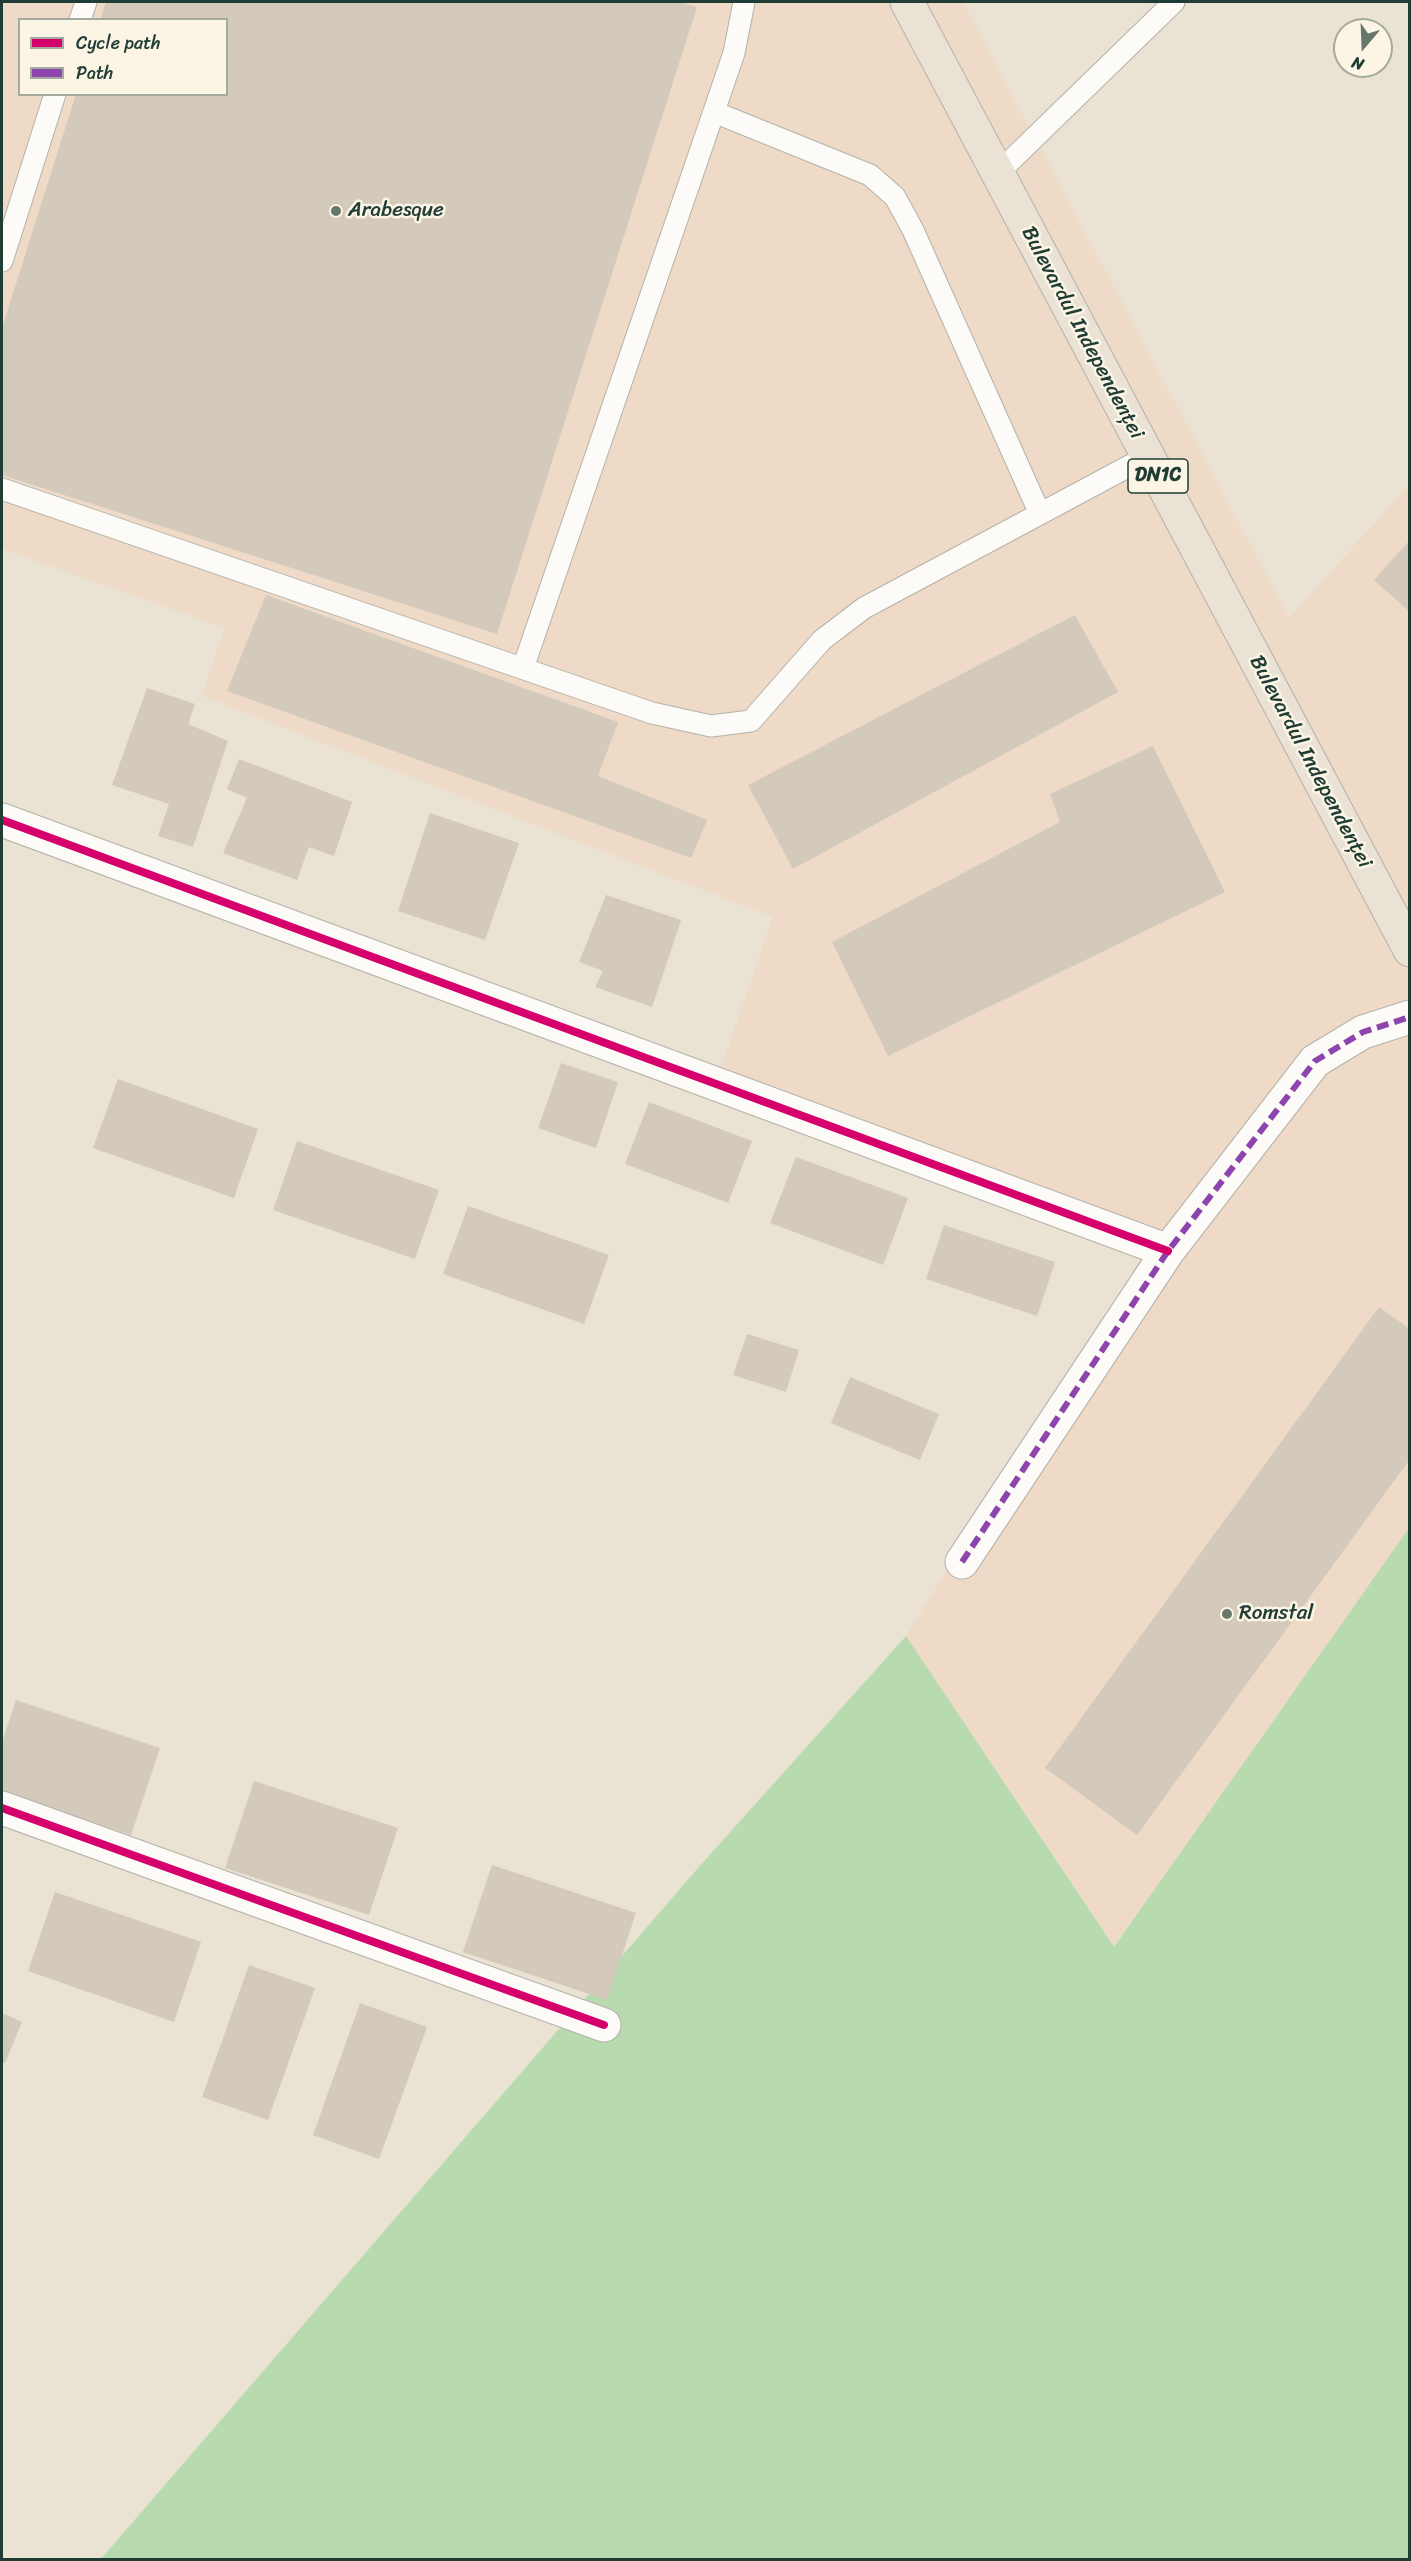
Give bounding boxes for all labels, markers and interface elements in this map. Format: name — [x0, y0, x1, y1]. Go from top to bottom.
legend — [18, 18, 228, 96]
north arrow — [1333, 18, 1393, 78]
text: Cycle path — [76, 27, 160, 59]
text: N — [1348, 48, 1368, 79]
text: Path — [76, 57, 113, 89]
place label: Arabesque — [348, 198, 444, 224]
marker: Arabesque — [329, 204, 343, 218]
street label: Bulevardul Independenței — [1015, 222, 1149, 444]
road number: DN1C — [1128, 459, 1188, 493]
street label: Bulevardul Independenței — [1243, 651, 1377, 873]
place label: Romstal — [1239, 1601, 1313, 1627]
marker: Romstal — [1220, 1607, 1234, 1621]

